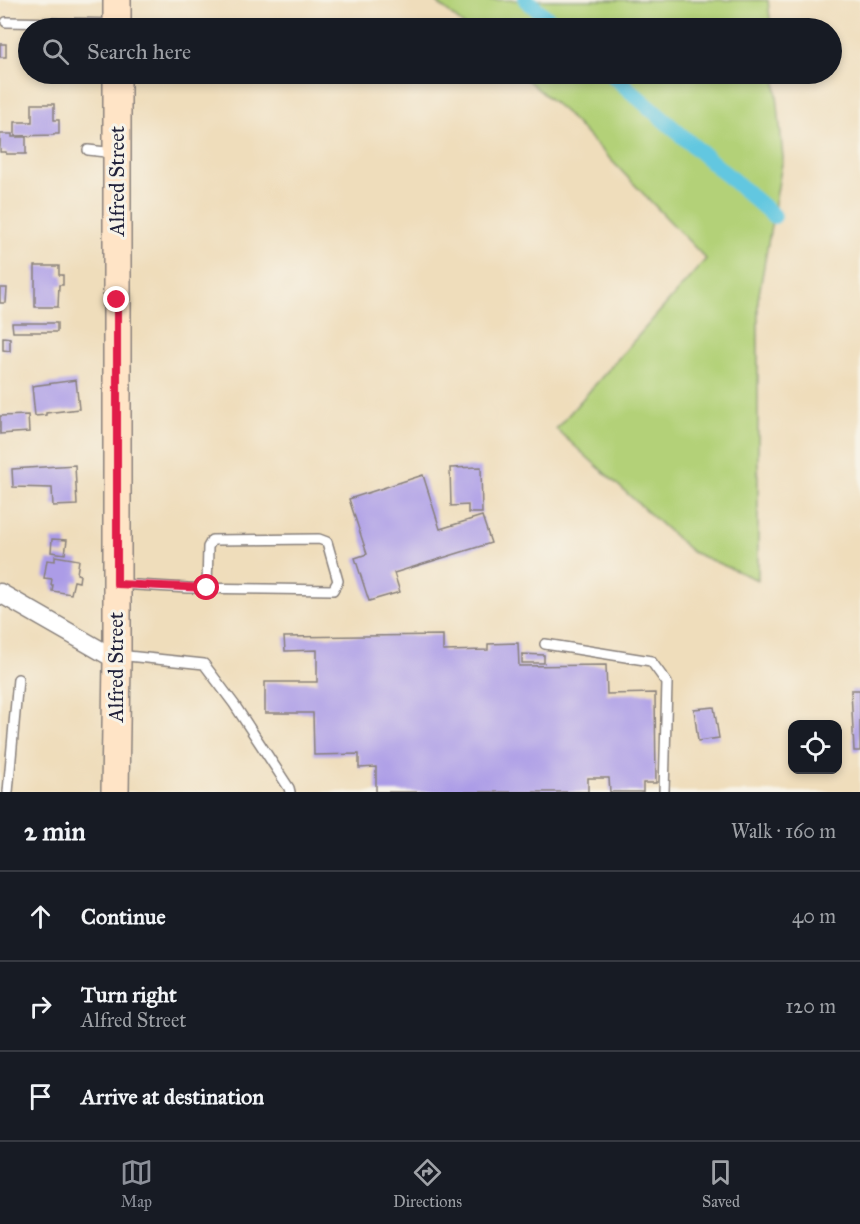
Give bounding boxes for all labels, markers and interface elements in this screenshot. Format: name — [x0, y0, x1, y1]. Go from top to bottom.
search box — [18, 18, 842, 84]
icon: search — [39, 35, 72, 68]
text: Search here — [87, 38, 191, 65]
street label: Alfred Street — [104, 125, 130, 237]
route end — [103, 286, 129, 312]
route start — [193, 574, 219, 600]
street label: Alfred Street — [103, 611, 129, 723]
map controls — [788, 720, 842, 774]
button: locate — [788, 720, 842, 774]
text: 2 min — [24, 815, 85, 847]
text: Walk · 160 m — [731, 819, 836, 843]
icon: ahead — [24, 900, 57, 933]
text: Continue — [81, 903, 166, 930]
text: 40 m — [792, 904, 836, 928]
text: Turn right — [81, 981, 177, 1008]
icon: right — [24, 990, 57, 1023]
text: 120 m — [785, 994, 836, 1018]
text: Alfred Street — [81, 1008, 186, 1032]
icon: arrive — [24, 1080, 57, 1113]
text: Arrive at destination — [81, 1083, 264, 1110]
tab: Map — [120, 1156, 153, 1211]
tab: Directions — [393, 1156, 462, 1211]
tab: Saved — [702, 1156, 740, 1211]

